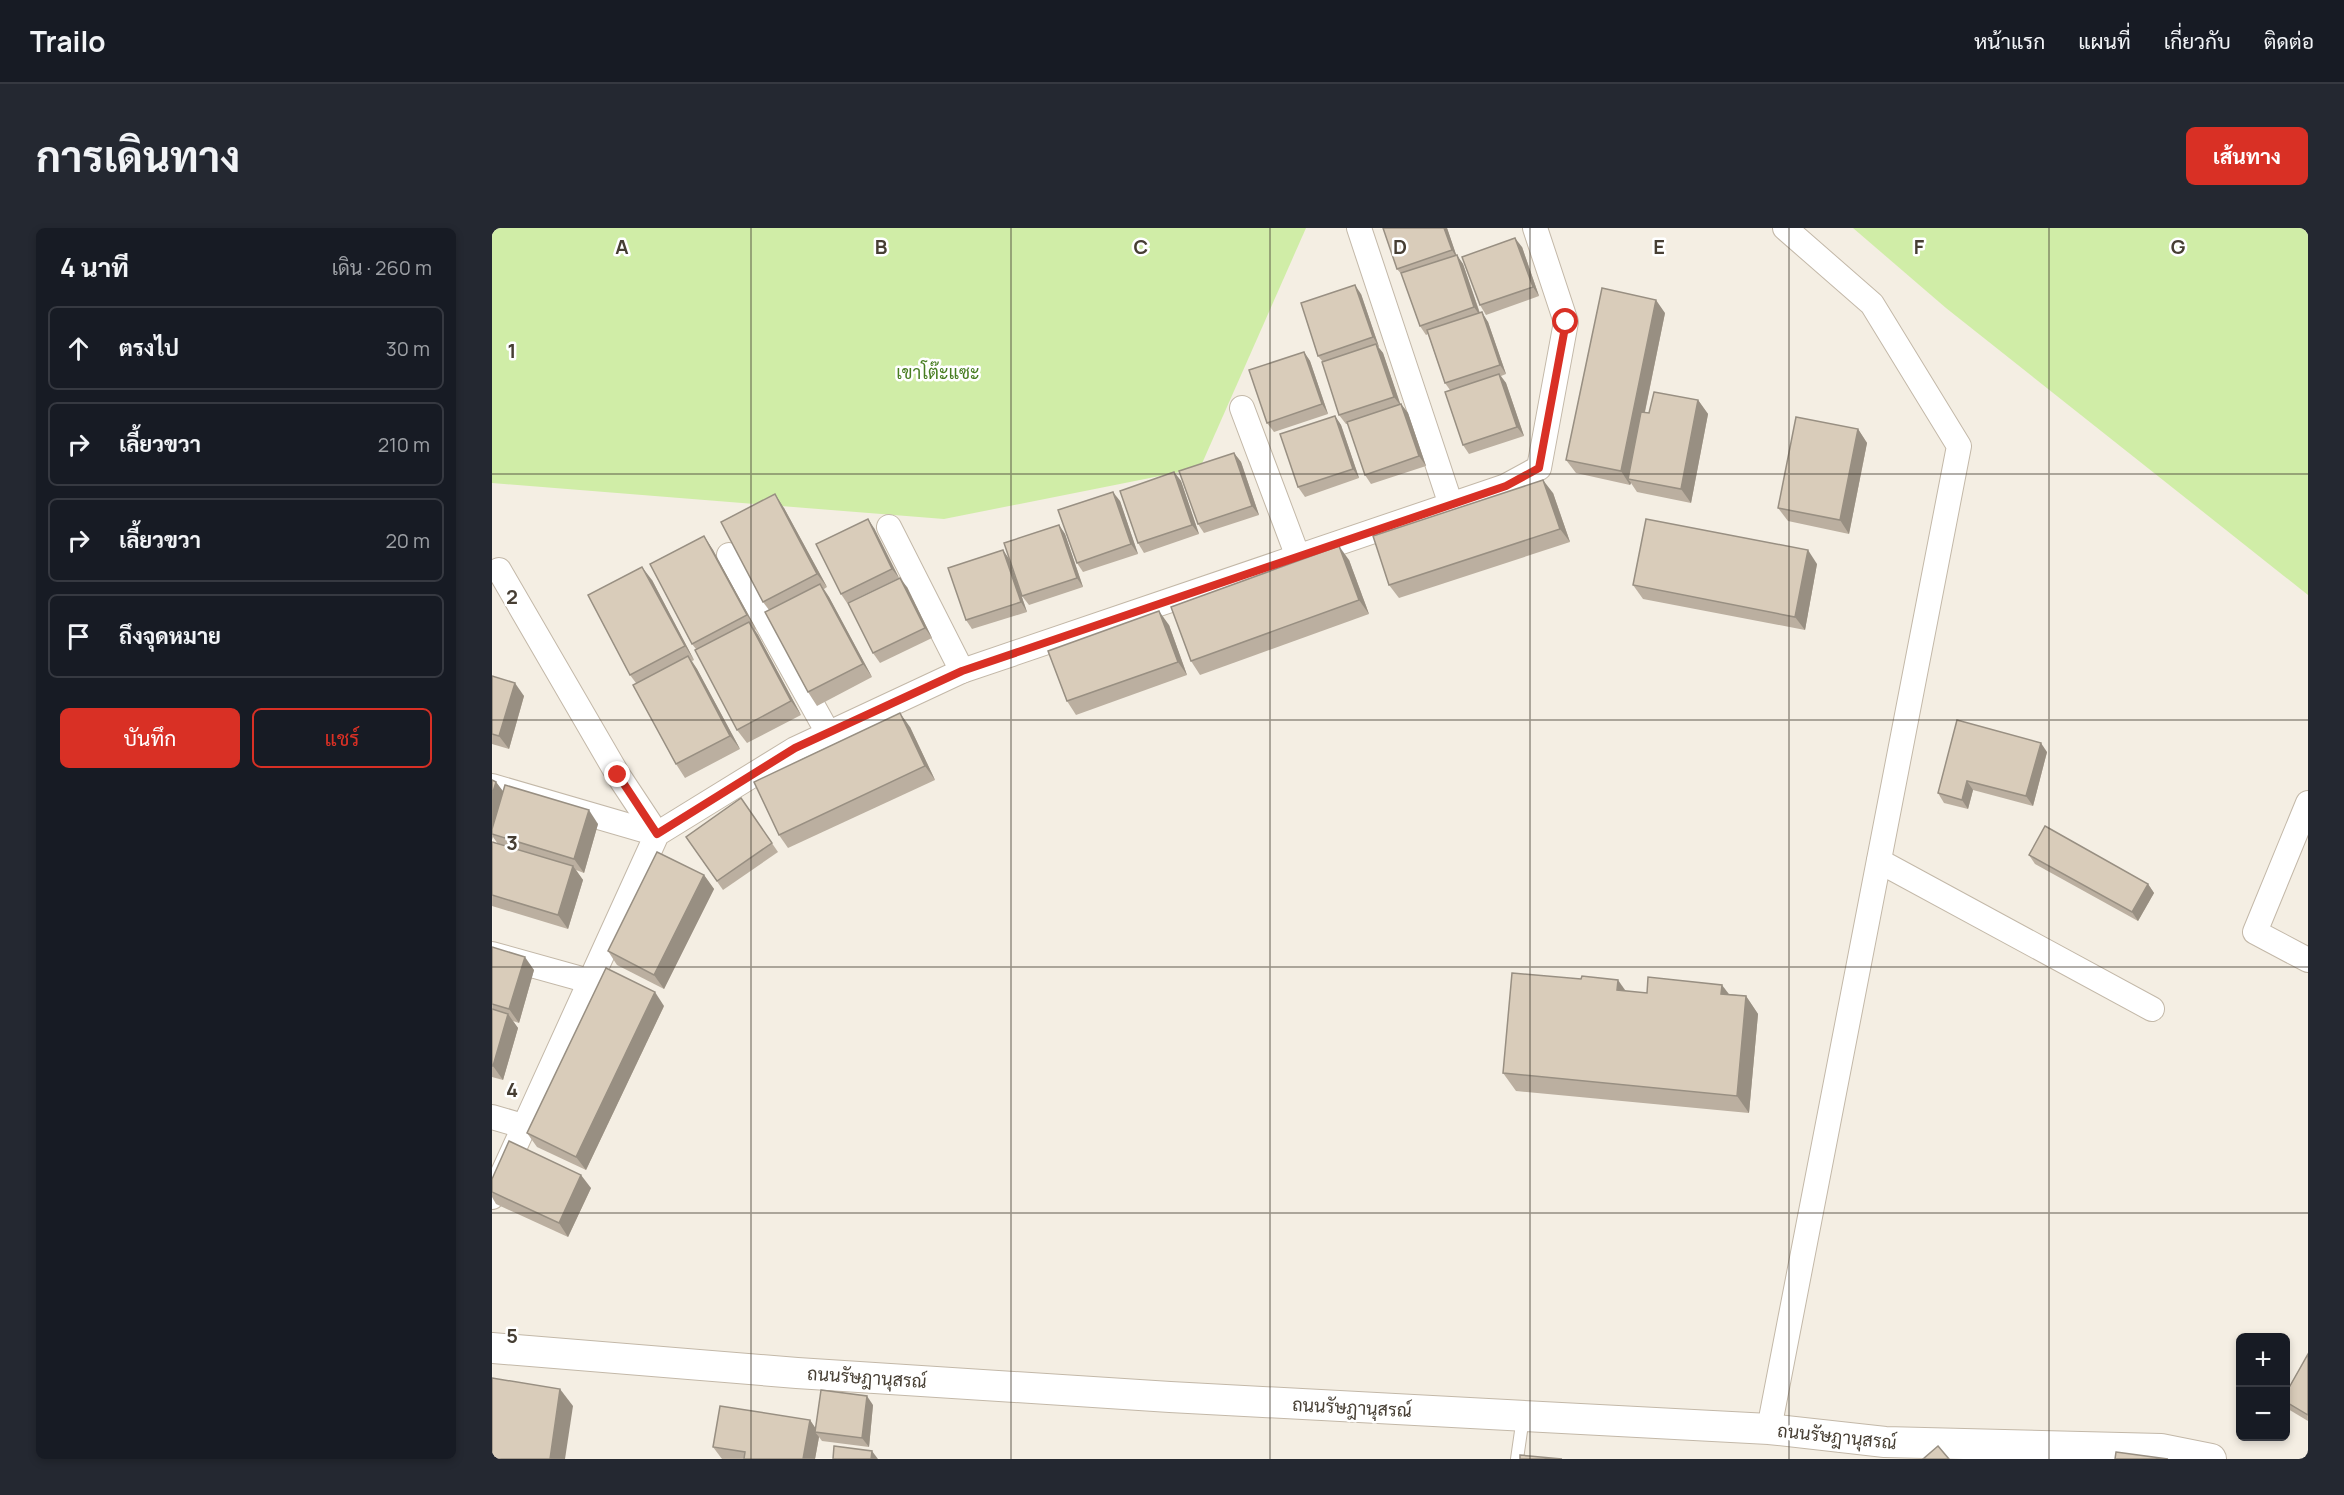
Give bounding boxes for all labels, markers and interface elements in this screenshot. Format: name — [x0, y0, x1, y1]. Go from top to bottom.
text: Trailo — [30, 22, 106, 60]
text: หน้าแรก — [1974, 27, 2045, 55]
text: แผนที่ — [2078, 27, 2131, 55]
text: เกี่ยวกับ — [2164, 27, 2231, 55]
text: ติดต่อ — [2264, 27, 2314, 55]
text: การเดินทาง — [36, 127, 240, 185]
button: เส้นทาง — [2186, 127, 2308, 185]
text: A — [615, 233, 629, 260]
text: B — [875, 233, 888, 260]
text: C — [1134, 233, 1148, 260]
text: D — [1393, 233, 1407, 260]
text: E — [1653, 233, 1665, 260]
text: F — [1914, 233, 1925, 260]
text: G — [2171, 233, 2186, 260]
text: 4 นาที — [60, 249, 129, 285]
text: เดิน · 260 m — [332, 254, 432, 281]
route start — [1552, 308, 1578, 334]
icon: ahead — [62, 332, 95, 365]
text: ตรงไป — [119, 333, 179, 363]
text: 30 m — [386, 335, 430, 362]
text: 1 — [508, 337, 516, 364]
park label: เขาโต๊ะแซะ — [896, 360, 980, 384]
icon: right — [62, 428, 95, 461]
text: เลี้ยวขวา — [119, 429, 201, 459]
text: 210 m — [378, 431, 430, 458]
icon: right — [62, 524, 95, 557]
text: เลี้ยวขวา — [119, 525, 201, 555]
text: 20 m — [385, 527, 430, 554]
text: 2 — [506, 583, 518, 610]
icon: arrive — [62, 620, 95, 653]
text: ถึงจุดหมาย — [119, 621, 221, 651]
button: บันทึก — [60, 708, 240, 768]
button: แชร์ — [252, 708, 432, 768]
route end — [604, 761, 630, 787]
text: 3 — [506, 829, 518, 856]
text: 4 — [506, 1076, 518, 1103]
text: 5 — [506, 1322, 518, 1349]
map controls — [2236, 1333, 2290, 1441]
button: + — [2236, 1333, 2290, 1387]
street label: ถนนรัษฎานุสรณ์ — [806, 1361, 928, 1394]
button: − — [2236, 1387, 2290, 1441]
street label: ถนนรัษฎานุสรณ์ — [1292, 1392, 1412, 1423]
street label: ถนนรัษฎานุสรณ์ — [1776, 1418, 1898, 1455]

